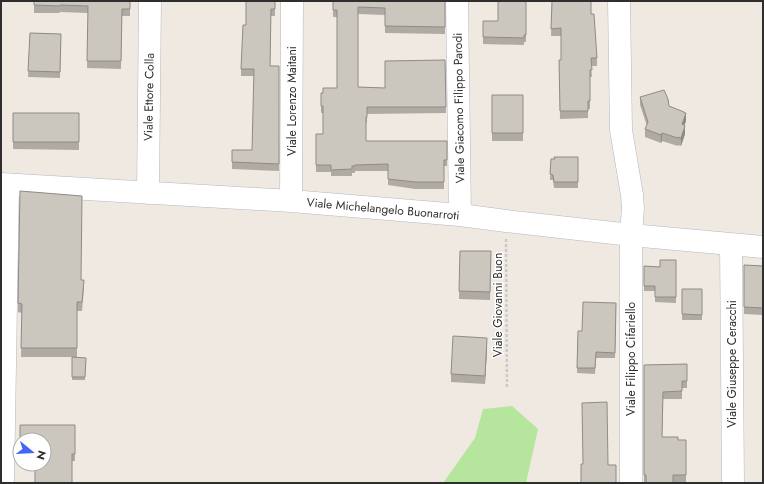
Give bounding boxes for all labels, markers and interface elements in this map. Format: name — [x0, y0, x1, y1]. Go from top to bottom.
street label: Viale Giacomo Filippo Parodi — [449, 33, 469, 183]
street label: Viale Lorenzo Maitani — [283, 46, 301, 156]
street label: Viale Ettore Colla — [139, 53, 159, 141]
street label: Viale Michelangelo Buonarroti — [306, 193, 460, 225]
street label: Viale Giovanni Buon — [489, 253, 507, 357]
street label: Viale Giuseppe Ceracchi — [723, 300, 741, 428]
street label: Viale Filippo Cifariello — [622, 301, 640, 416]
north arrow — [12, 432, 52, 472]
text: N — [33, 448, 50, 462]

